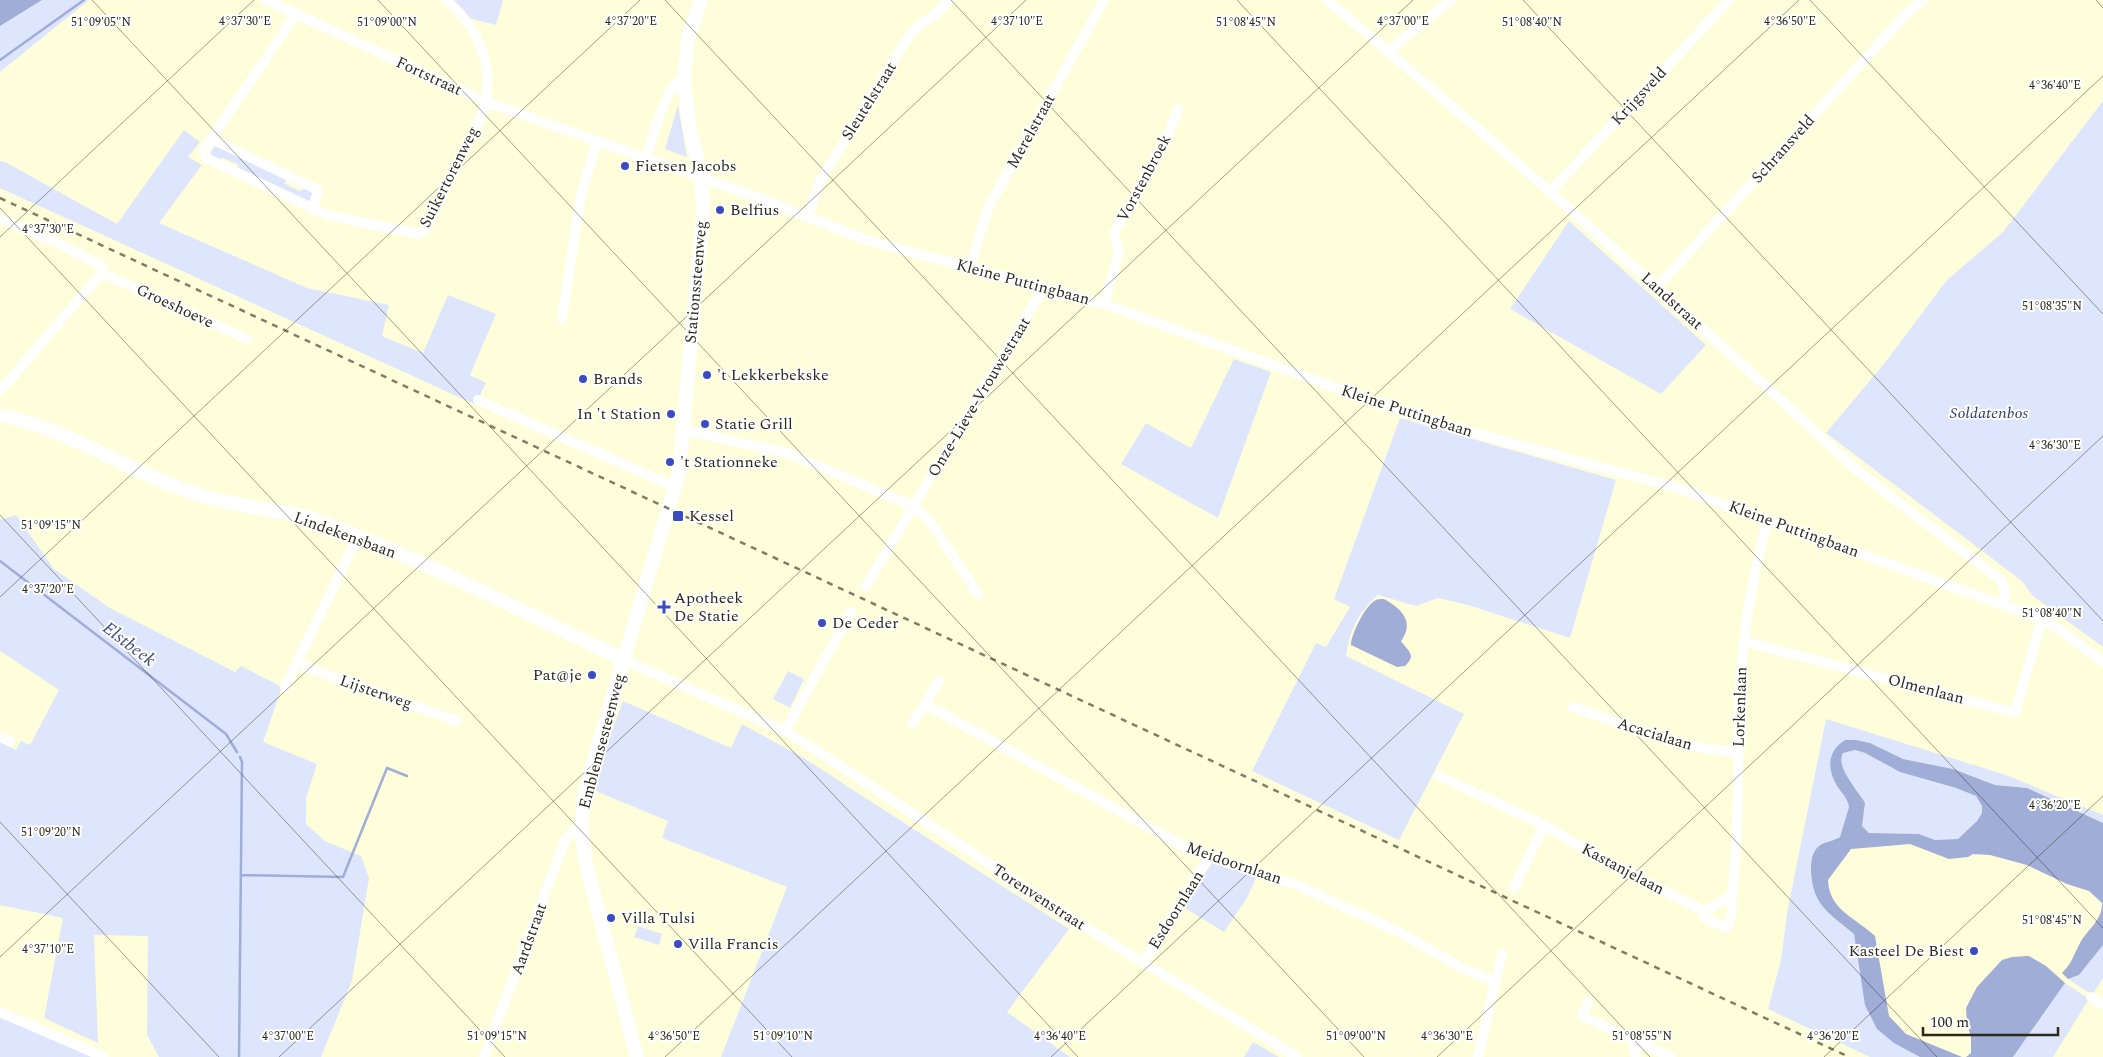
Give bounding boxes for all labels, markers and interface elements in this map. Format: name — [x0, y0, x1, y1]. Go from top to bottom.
text: 4°37'30"E — [219, 12, 271, 31]
text: 4°37'20"E — [605, 12, 657, 31]
text: 4°37'10"E — [991, 12, 1043, 31]
text: 4°37'00"E — [1377, 12, 1429, 31]
text: 4°36'50"E — [1764, 12, 1816, 31]
text: 51°09'05"N — [71, 13, 131, 32]
text: 51°09'00"N — [357, 13, 417, 32]
text: 51°08'45"N — [1216, 13, 1276, 32]
text: 51°08'40"N — [1502, 13, 1562, 32]
street label: Fortstraat — [392, 50, 466, 102]
street label: Sleutelstraat — [835, 57, 903, 145]
street label: Krijgsveld — [1606, 61, 1673, 131]
text: 4°36'40"E — [2029, 76, 2081, 95]
street label: Merelstraat — [1001, 89, 1062, 173]
street label: Schransveld — [1745, 109, 1821, 189]
street label: Suikertorenweg — [413, 122, 485, 232]
street label: Vorstenbroek — [1111, 130, 1177, 226]
place label: Fietsen Jacobs — [635, 154, 737, 178]
marker: Fietsen Jacobs — [619, 160, 631, 172]
place label: Belfius — [730, 198, 780, 222]
marker: Belfius — [714, 204, 726, 216]
text: 4°37'30"E — [22, 220, 74, 239]
street label: Stationssteenweg — [679, 220, 713, 344]
street label: Kleine Puttingbaan — [954, 253, 1092, 311]
street label: Landstraat — [1636, 266, 1709, 336]
street label: Groeshoeve — [132, 278, 218, 334]
text: 51°08'35"N — [2022, 297, 2082, 316]
street label: Onze-Lieve-Vrouwestraat — [922, 312, 1037, 482]
place label: 't Lekkerbekske — [717, 363, 829, 387]
place label: Brands — [593, 367, 643, 391]
marker: 't Lekkerbekske — [701, 369, 713, 381]
marker: Brands — [577, 373, 589, 385]
street label: Kleine Puttingbaan — [1338, 378, 1476, 444]
park label: Soldatenbos — [1950, 401, 2029, 425]
place label: In 't Station — [577, 402, 661, 426]
marker: In 't Station — [665, 408, 677, 420]
place label: Statie Grill — [715, 412, 793, 436]
marker: Statie Grill — [699, 418, 711, 430]
text: 4°36'30"E — [2029, 436, 2081, 455]
place label: 't Stationneke — [680, 450, 778, 474]
marker: 't Stationneke — [664, 456, 676, 468]
street label: Kleine Puttingbaan — [1725, 494, 1863, 564]
place label: Kessel — [689, 504, 734, 528]
street label: Lindekensbaan — [290, 505, 400, 565]
marker: Kessel — [671, 509, 685, 523]
text: 51°09'15"N — [21, 516, 81, 535]
text: 4°37'20"E — [22, 580, 74, 599]
place label: Apotheek De Statie — [674, 586, 743, 628]
marker: Apotheek De Statie — [658, 601, 670, 613]
text: 51°08'40"N — [2022, 604, 2082, 623]
place label: De Ceder — [832, 611, 899, 635]
water label: Elstbeek — [97, 615, 162, 673]
marker: De Ceder — [816, 617, 828, 629]
place label: Pat@je — [533, 663, 582, 687]
street label: Lorkenlaan — [1727, 666, 1753, 748]
street label: Olmenlaan — [1885, 667, 1967, 711]
street label: Lijsterweg — [337, 668, 415, 716]
marker: Pat@je — [586, 669, 598, 681]
street label: Emblemsesteenweg — [572, 671, 632, 811]
street label: Acacialaan — [1615, 711, 1695, 757]
text: 4°36'20"E — [2029, 796, 2081, 815]
text: 51°09'20"N — [21, 823, 81, 842]
street label: Meidoornlaan — [1183, 835, 1285, 891]
street label: Kastanjelaan — [1577, 837, 1669, 901]
street label: Torenvenstraat — [988, 858, 1091, 936]
street label: Esdoornlaan — [1142, 866, 1210, 954]
street label: Aardstraat — [505, 899, 553, 979]
place label: Villa Tulsi — [621, 906, 695, 930]
text: 51°08'45"N — [2022, 911, 2082, 930]
marker: Villa Tulsi — [605, 912, 617, 924]
place label: Villa Francis — [688, 932, 779, 956]
marker: Villa Francis — [672, 938, 684, 950]
place label: Kasteel De Biest — [1849, 939, 1964, 963]
text: 4°37'10"E — [22, 940, 74, 959]
marker: Kasteel De Biest — [1968, 945, 1980, 957]
scale bar — [1923, 1004, 2058, 1036]
text: 100 m — [1930, 1011, 1969, 1034]
text: 4°37'00"E — [262, 1027, 314, 1046]
text: 51°09'15"N — [467, 1027, 527, 1046]
text: 4°36'50"E — [648, 1027, 700, 1046]
text: 51°09'10"N — [753, 1027, 813, 1046]
text: 4°36'40"E — [1034, 1027, 1086, 1046]
text: 51°09'00"N — [1326, 1027, 1386, 1046]
text: 4°36'30"E — [1421, 1027, 1473, 1046]
text: 51°08'55"N — [1612, 1027, 1672, 1046]
text: 4°36'20"E — [1807, 1027, 1859, 1046]

